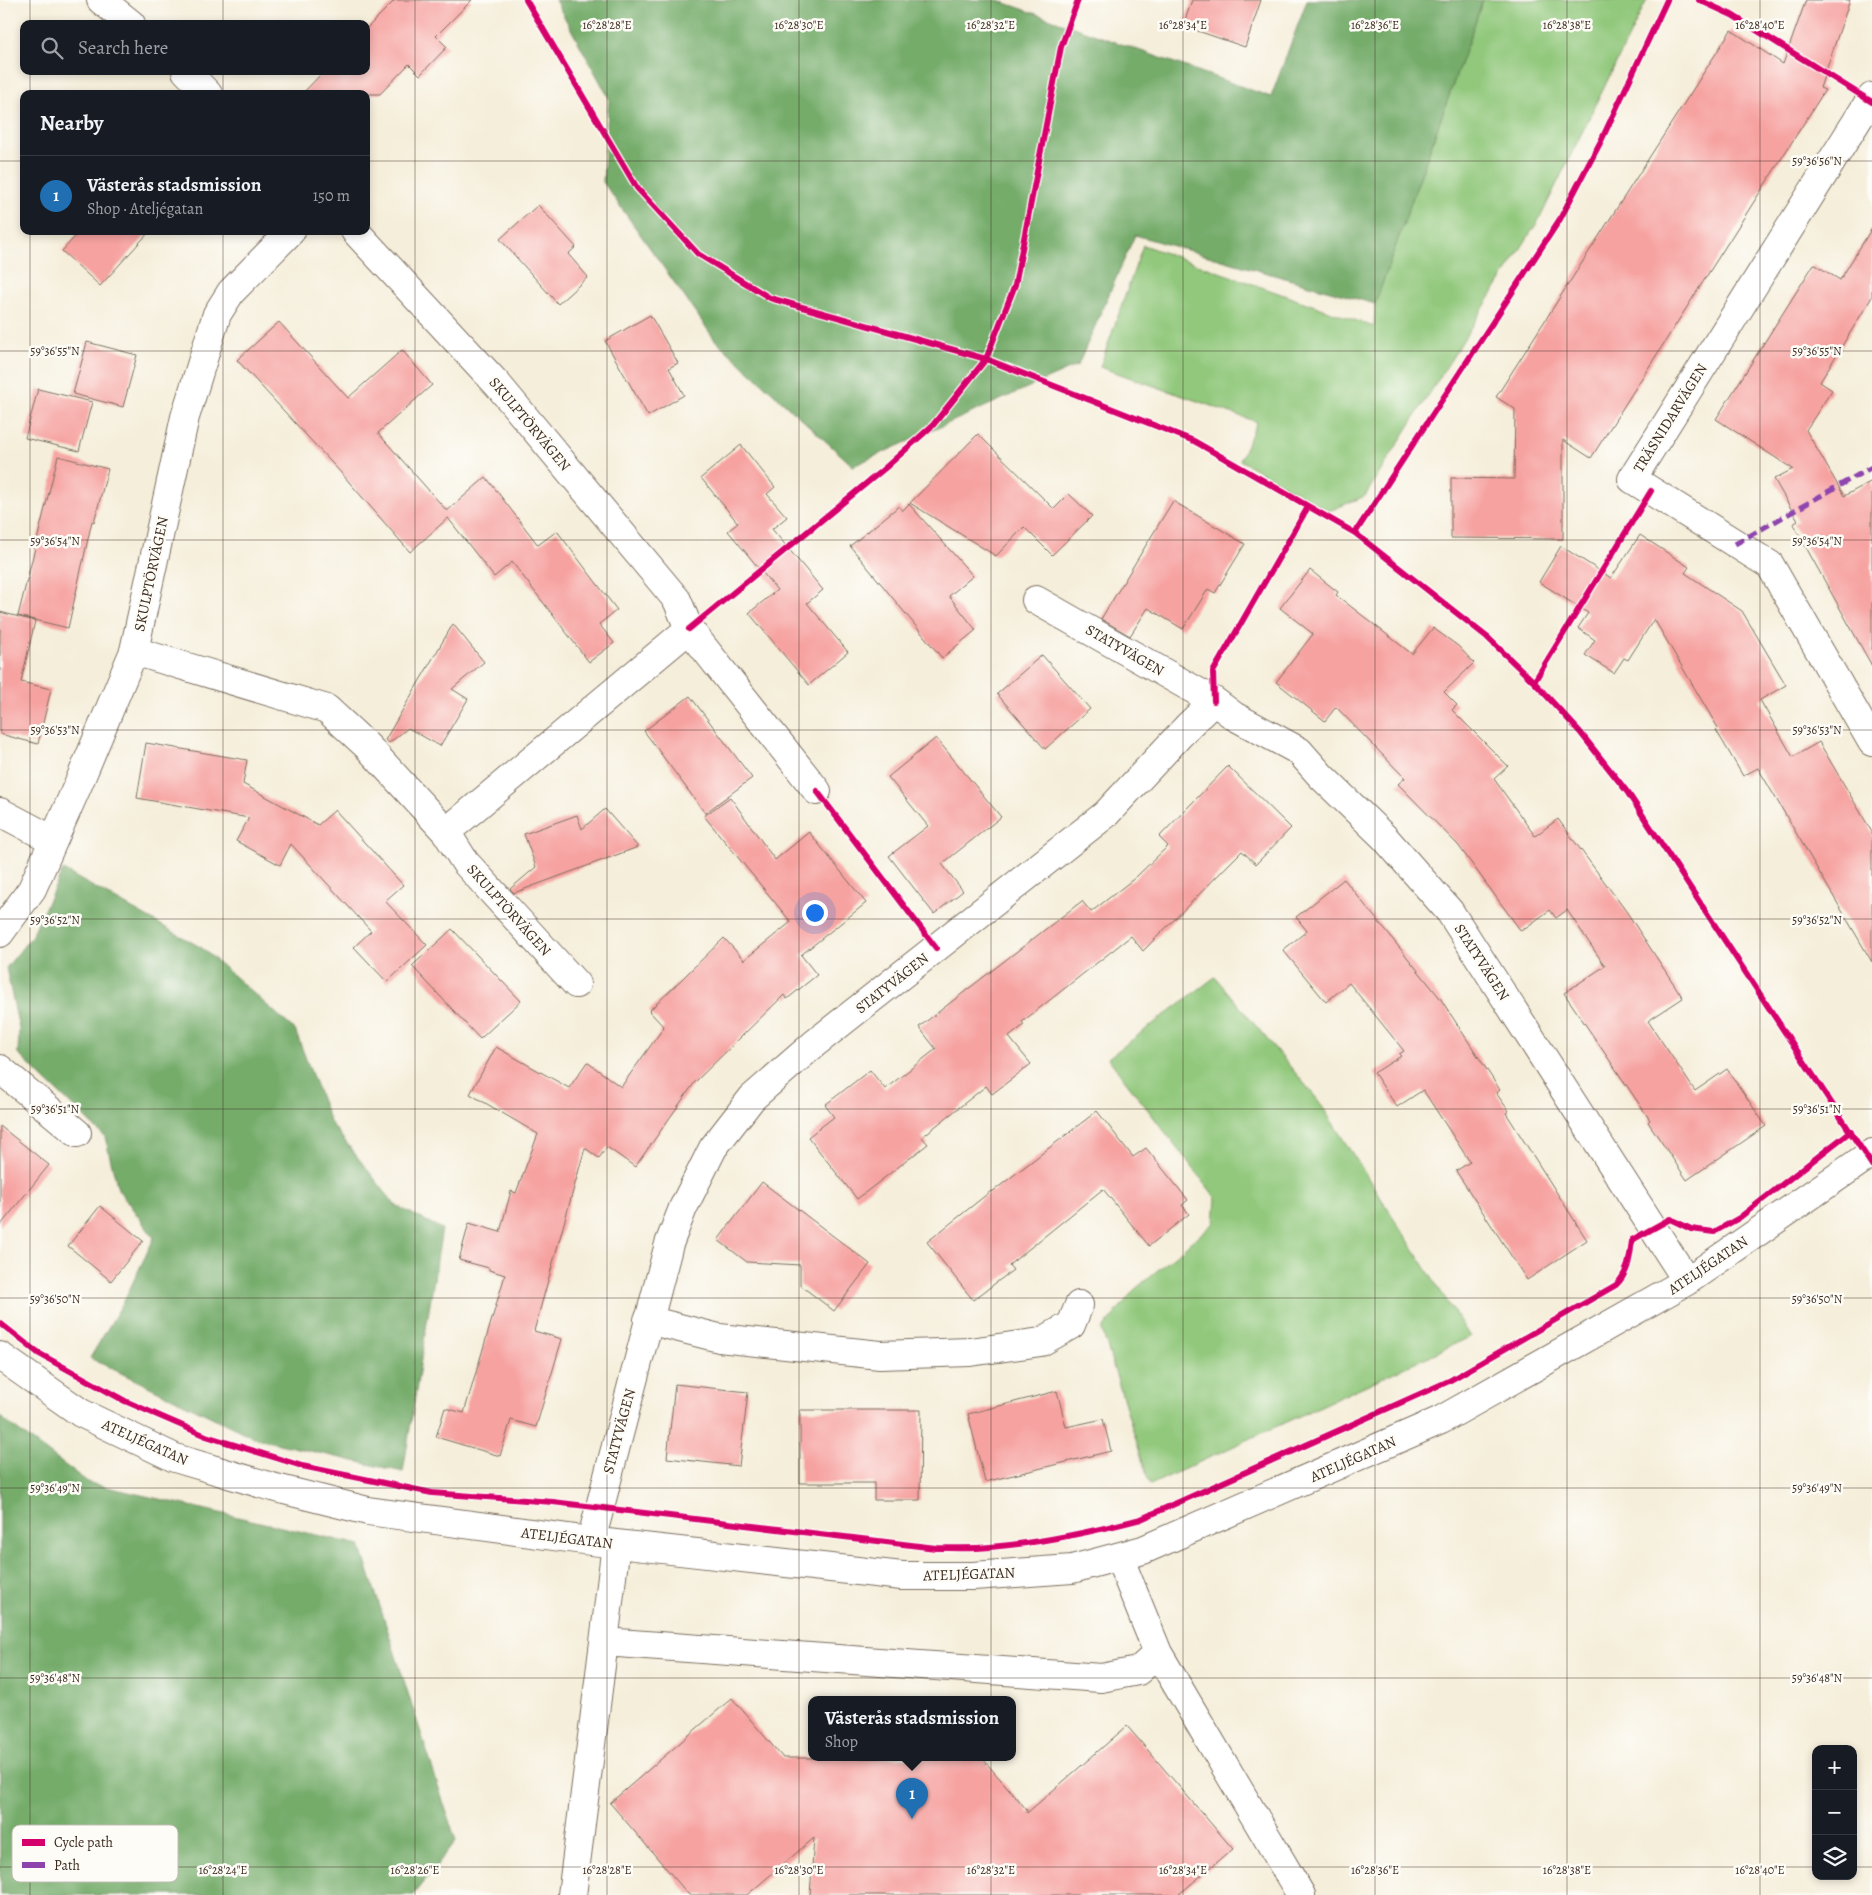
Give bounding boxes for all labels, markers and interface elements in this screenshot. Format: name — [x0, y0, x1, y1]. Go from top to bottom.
text: 16°28'28"E — [582, 17, 632, 33]
text: 16°28'30"E — [775, 17, 823, 33]
text: 16°28'32"E — [967, 17, 1015, 33]
text: 16°28'34"E — [1159, 17, 1207, 33]
text: 16°28'36"E — [1351, 17, 1399, 33]
text: 16°28'38"E — [1543, 17, 1591, 33]
text: 16°28'40"E — [1735, 17, 1785, 33]
search box — [20, 20, 370, 75]
icon: search — [38, 34, 66, 62]
text: Search here — [78, 35, 168, 61]
text: Nearby — [40, 109, 103, 137]
text: 59°36'56"N — [1792, 153, 1842, 169]
text: Västerås stadsmission — [87, 172, 261, 198]
text: 1 — [53, 185, 59, 207]
text: 150 m — [313, 185, 350, 207]
text: Shop · Ateljégatan — [87, 198, 203, 220]
text: 59°36'55"N — [30, 343, 80, 359]
text: 59°36'55"N — [1792, 343, 1842, 359]
street label: TRÄSNIDARVÄGEN — [1628, 360, 1712, 476]
street label: SKULPTÖRVÄGEN — [485, 373, 575, 475]
street label: SKULPTÖRVÄGEN — [129, 514, 173, 633]
text: 59°36'54"N — [30, 533, 80, 549]
text: 59°36'54"N — [1792, 533, 1842, 549]
street label: STATYVÄGEN — [1082, 619, 1168, 681]
text: 59°36'53"N — [30, 722, 80, 738]
text: 59°36'53"N — [1792, 722, 1842, 738]
street label: SKULPTÖRVÄGEN — [462, 860, 556, 960]
your location — [802, 900, 828, 926]
text: 59°36'52"N — [30, 912, 80, 928]
text: 59°36'52"N — [1792, 912, 1842, 928]
street label: STATYVÄGEN — [1450, 920, 1514, 1004]
street label: STATYVÄGEN — [851, 948, 933, 1018]
text: 59°36'51"N — [31, 1101, 80, 1117]
text: 59°36'51"N — [1793, 1101, 1842, 1117]
street label: ATELJÉGATAN — [1663, 1231, 1752, 1300]
text: 59°36'50"N — [30, 1291, 81, 1307]
text: 59°36'50"N — [1792, 1291, 1843, 1307]
street label: STATYVÄGEN — [598, 1386, 640, 1476]
street label: ATELJÉGATAN — [98, 1414, 191, 1470]
street label: ATELJÉGATAN — [1306, 1431, 1399, 1487]
text: 59°36'49"N — [30, 1480, 80, 1496]
text: 59°36'49"N — [1792, 1480, 1842, 1496]
street label: ATELJÉGATAN — [519, 1522, 614, 1554]
street label: ATELJÉGATAN — [922, 1562, 1016, 1586]
text: 59°36'48"N — [30, 1670, 81, 1686]
text: 59°36'48"N — [1792, 1670, 1843, 1686]
popup — [808, 1696, 1016, 1761]
text: Västerås stadsmission — [825, 1705, 999, 1731]
text: Shop — [825, 1731, 858, 1753]
map controls — [1812, 1745, 1857, 1880]
button: + — [1812, 1745, 1857, 1790]
pin: 1 — [896, 1778, 928, 1819]
button: − — [1812, 1790, 1857, 1835]
legend — [12, 1825, 178, 1882]
text: Cycle path — [54, 1833, 114, 1852]
button: layers — [1812, 1835, 1857, 1880]
text: Path — [54, 1856, 81, 1875]
text: 16°28'24"E — [199, 1862, 247, 1878]
text: 16°28'26"E — [391, 1862, 439, 1878]
text: 16°28'28"E — [582, 1862, 632, 1878]
text: 16°28'30"E — [775, 1862, 823, 1878]
text: 16°28'32"E — [967, 1862, 1015, 1878]
text: 16°28'34"E — [1159, 1862, 1207, 1878]
text: 16°28'36"E — [1351, 1862, 1399, 1878]
text: 16°28'38"E — [1543, 1862, 1591, 1878]
text: 16°28'40"E — [1735, 1862, 1785, 1878]

